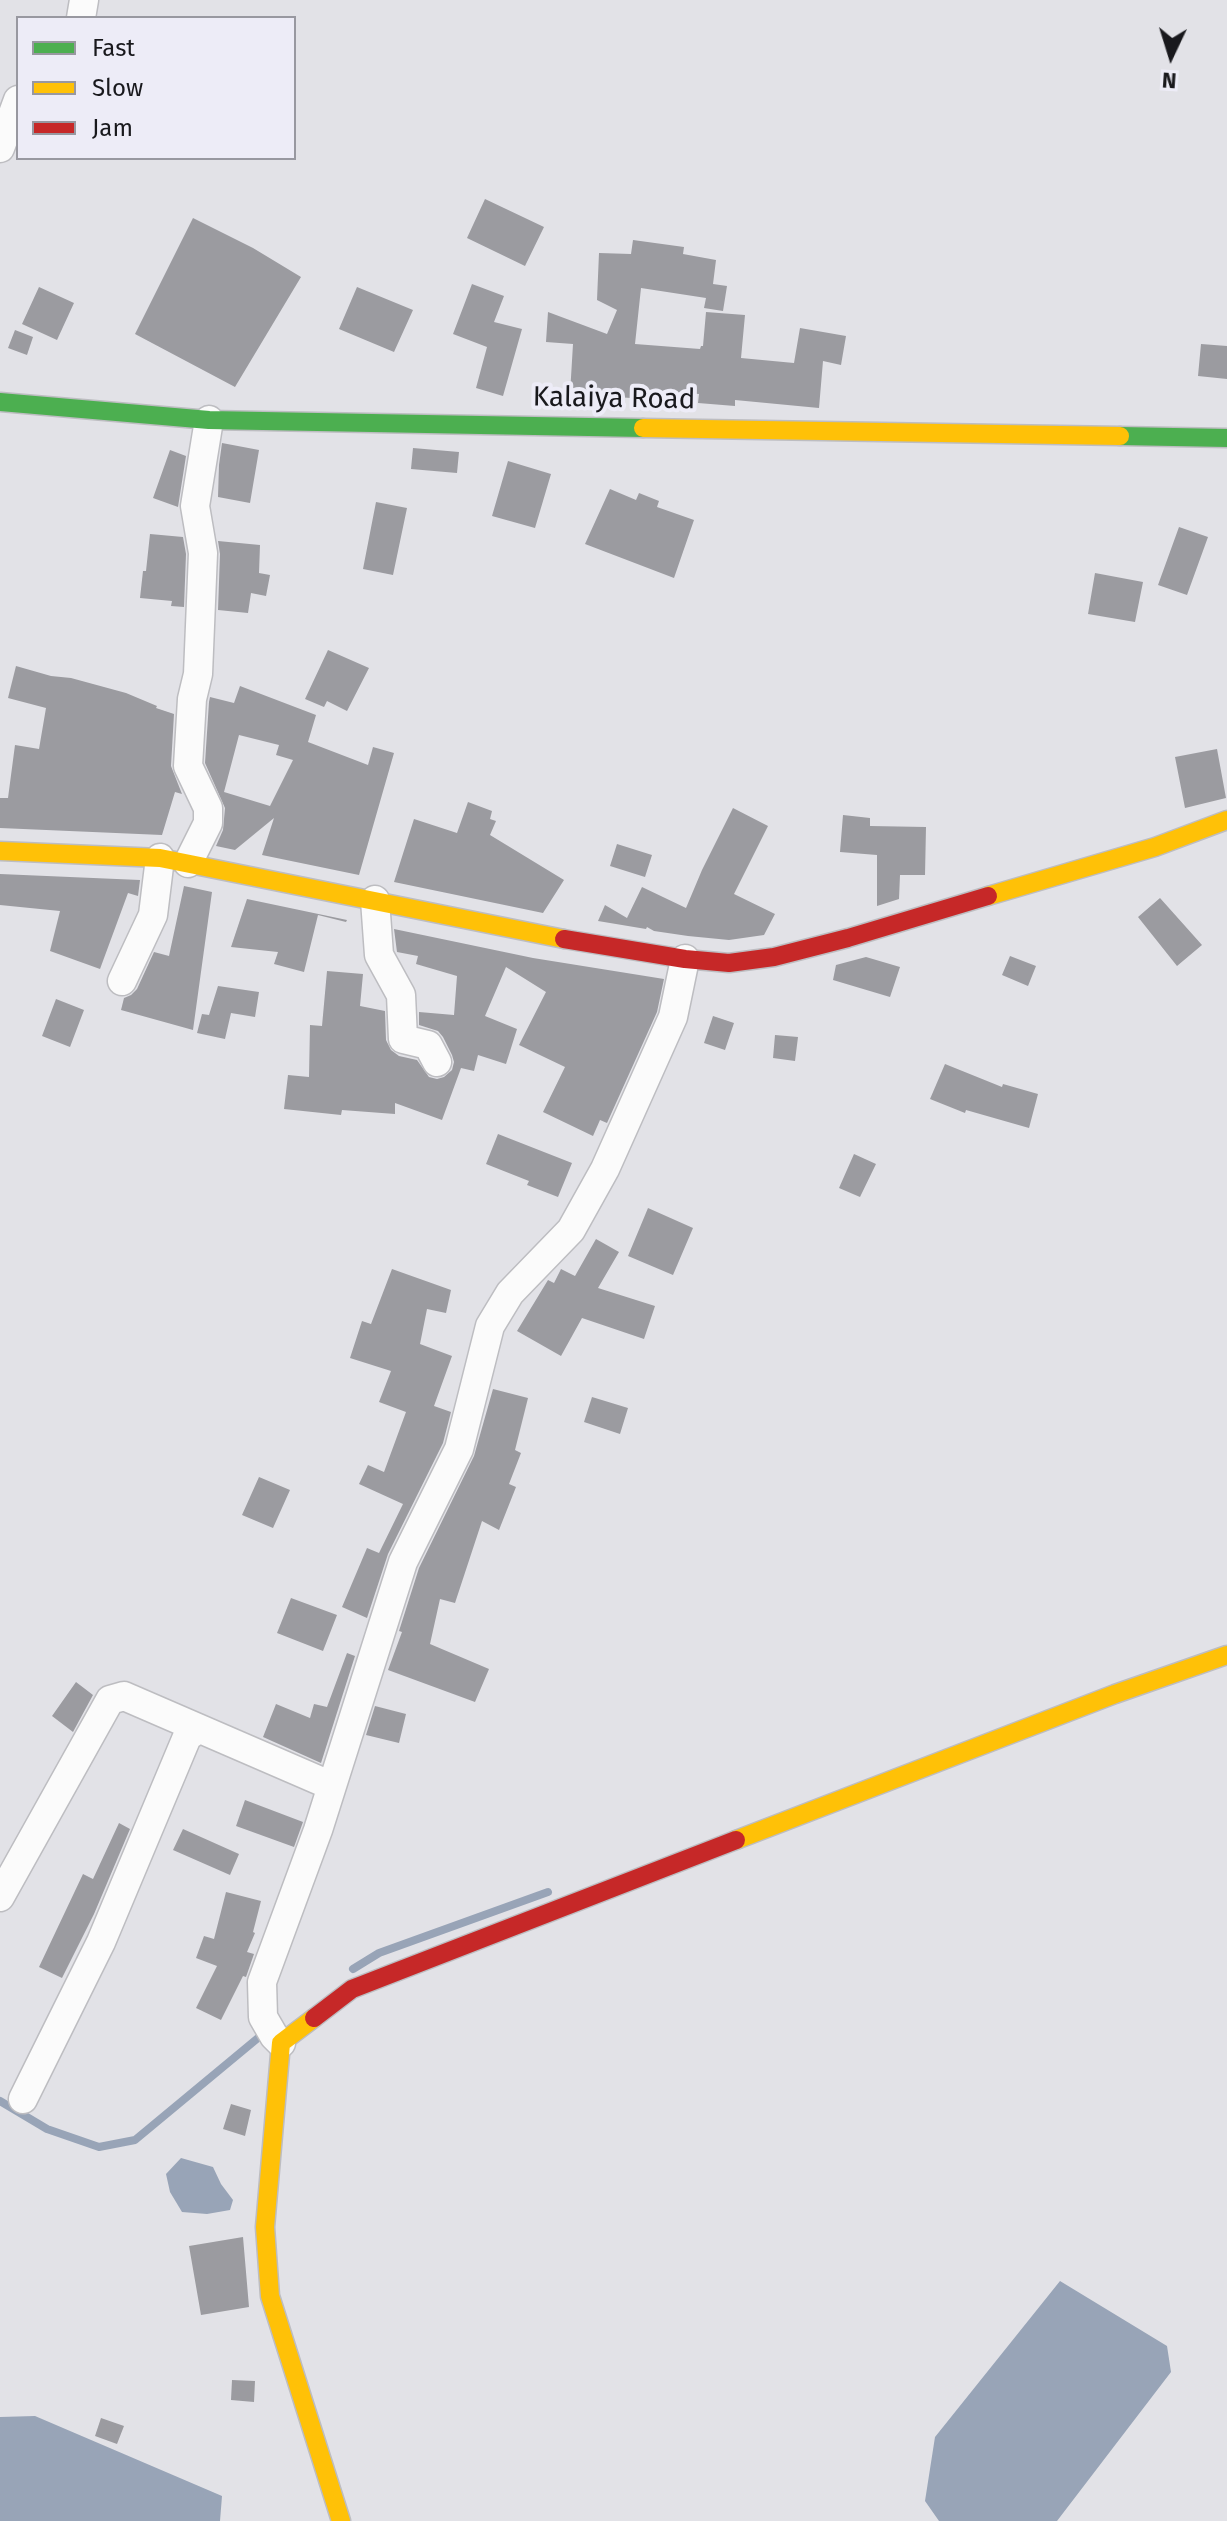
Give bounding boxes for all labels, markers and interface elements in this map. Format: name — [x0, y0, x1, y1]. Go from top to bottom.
legend — [16, 16, 296, 160]
north arrow — [1131, 16, 1211, 96]
text: Fast — [92, 34, 135, 62]
text: N — [1161, 66, 1178, 94]
text: Slow — [92, 74, 143, 102]
text: Jam — [92, 114, 133, 142]
street label: Kalaiya Road — [532, 381, 696, 417]

